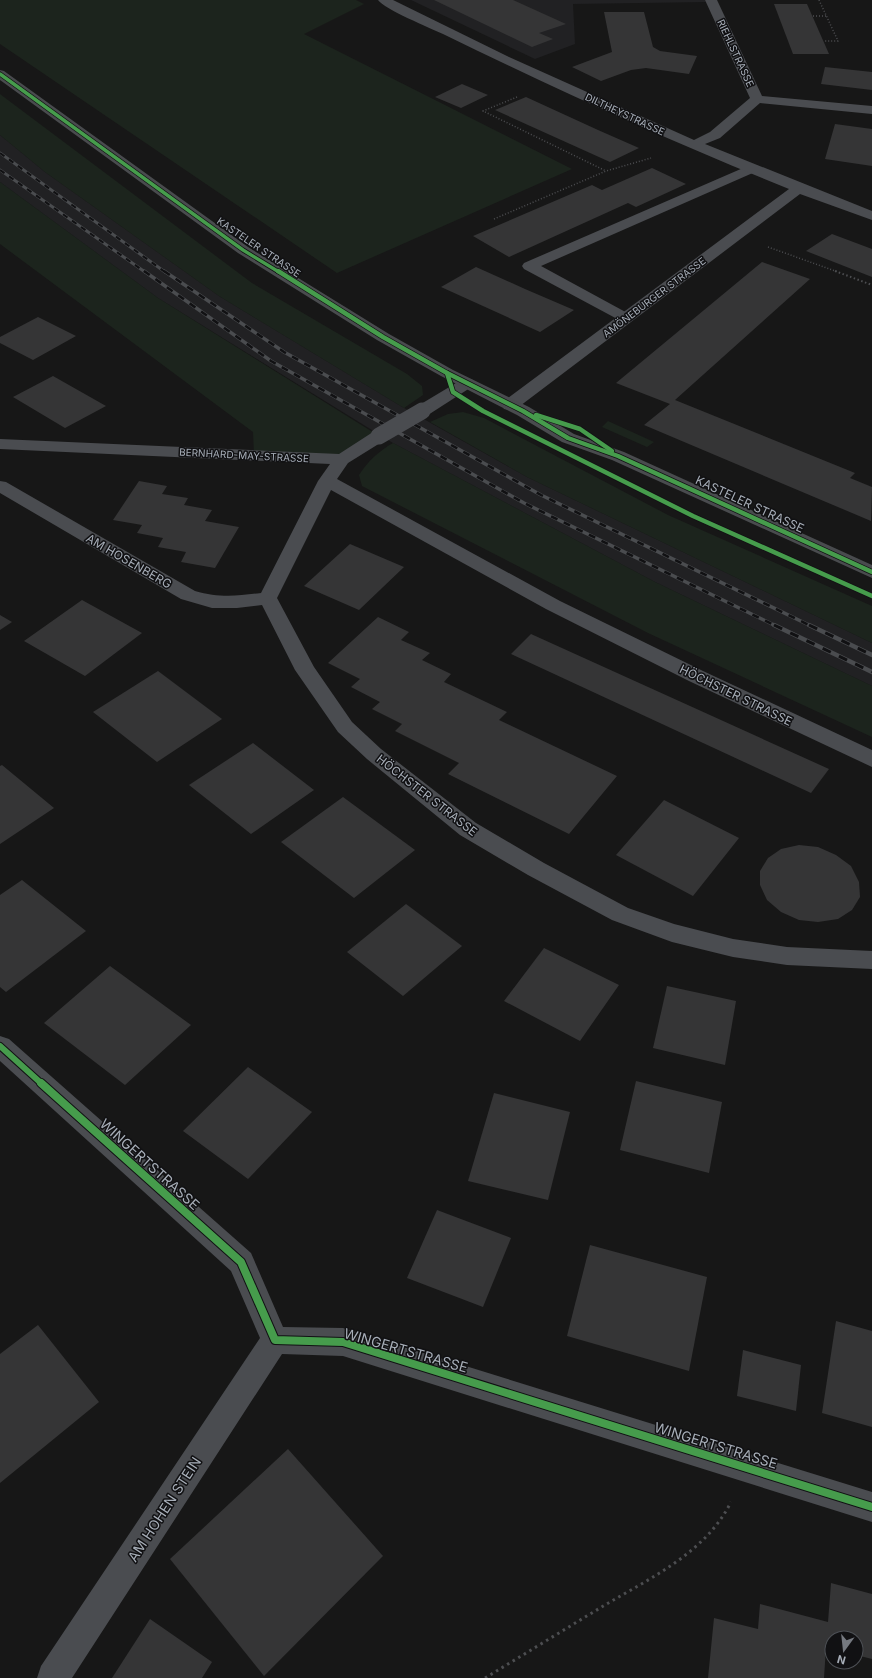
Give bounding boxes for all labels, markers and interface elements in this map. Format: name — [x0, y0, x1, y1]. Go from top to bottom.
street label: RIEHLSTRASSE — [715, 17, 757, 89]
street label: DILTHEYSTRASSE — [583, 90, 667, 138]
street label: KASTELER STRASSE — [215, 214, 303, 280]
street label: AMÖNEBURGER STRASSE — [600, 255, 708, 339]
street label: BERNHARD-MAY-STRASSE — [179, 446, 309, 464]
street label: KASTELER STRASSE — [693, 472, 807, 536]
street label: AM HOSENBERG — [84, 530, 174, 592]
street label: HÖCHSTER STRASSE — [677, 661, 795, 729]
street label: HÖCHSTER STRASSE — [374, 751, 480, 839]
street label: WINGERTSTRASSE — [97, 1115, 203, 1213]
street label: WINGERTSTRASSE — [342, 1324, 470, 1376]
street label: WINGERTSTRASSE — [652, 1418, 780, 1472]
street label: AM HOHEN STEIN — [124, 1453, 204, 1565]
north arrow — [824, 1630, 864, 1670]
text: N — [836, 1652, 847, 1668]

